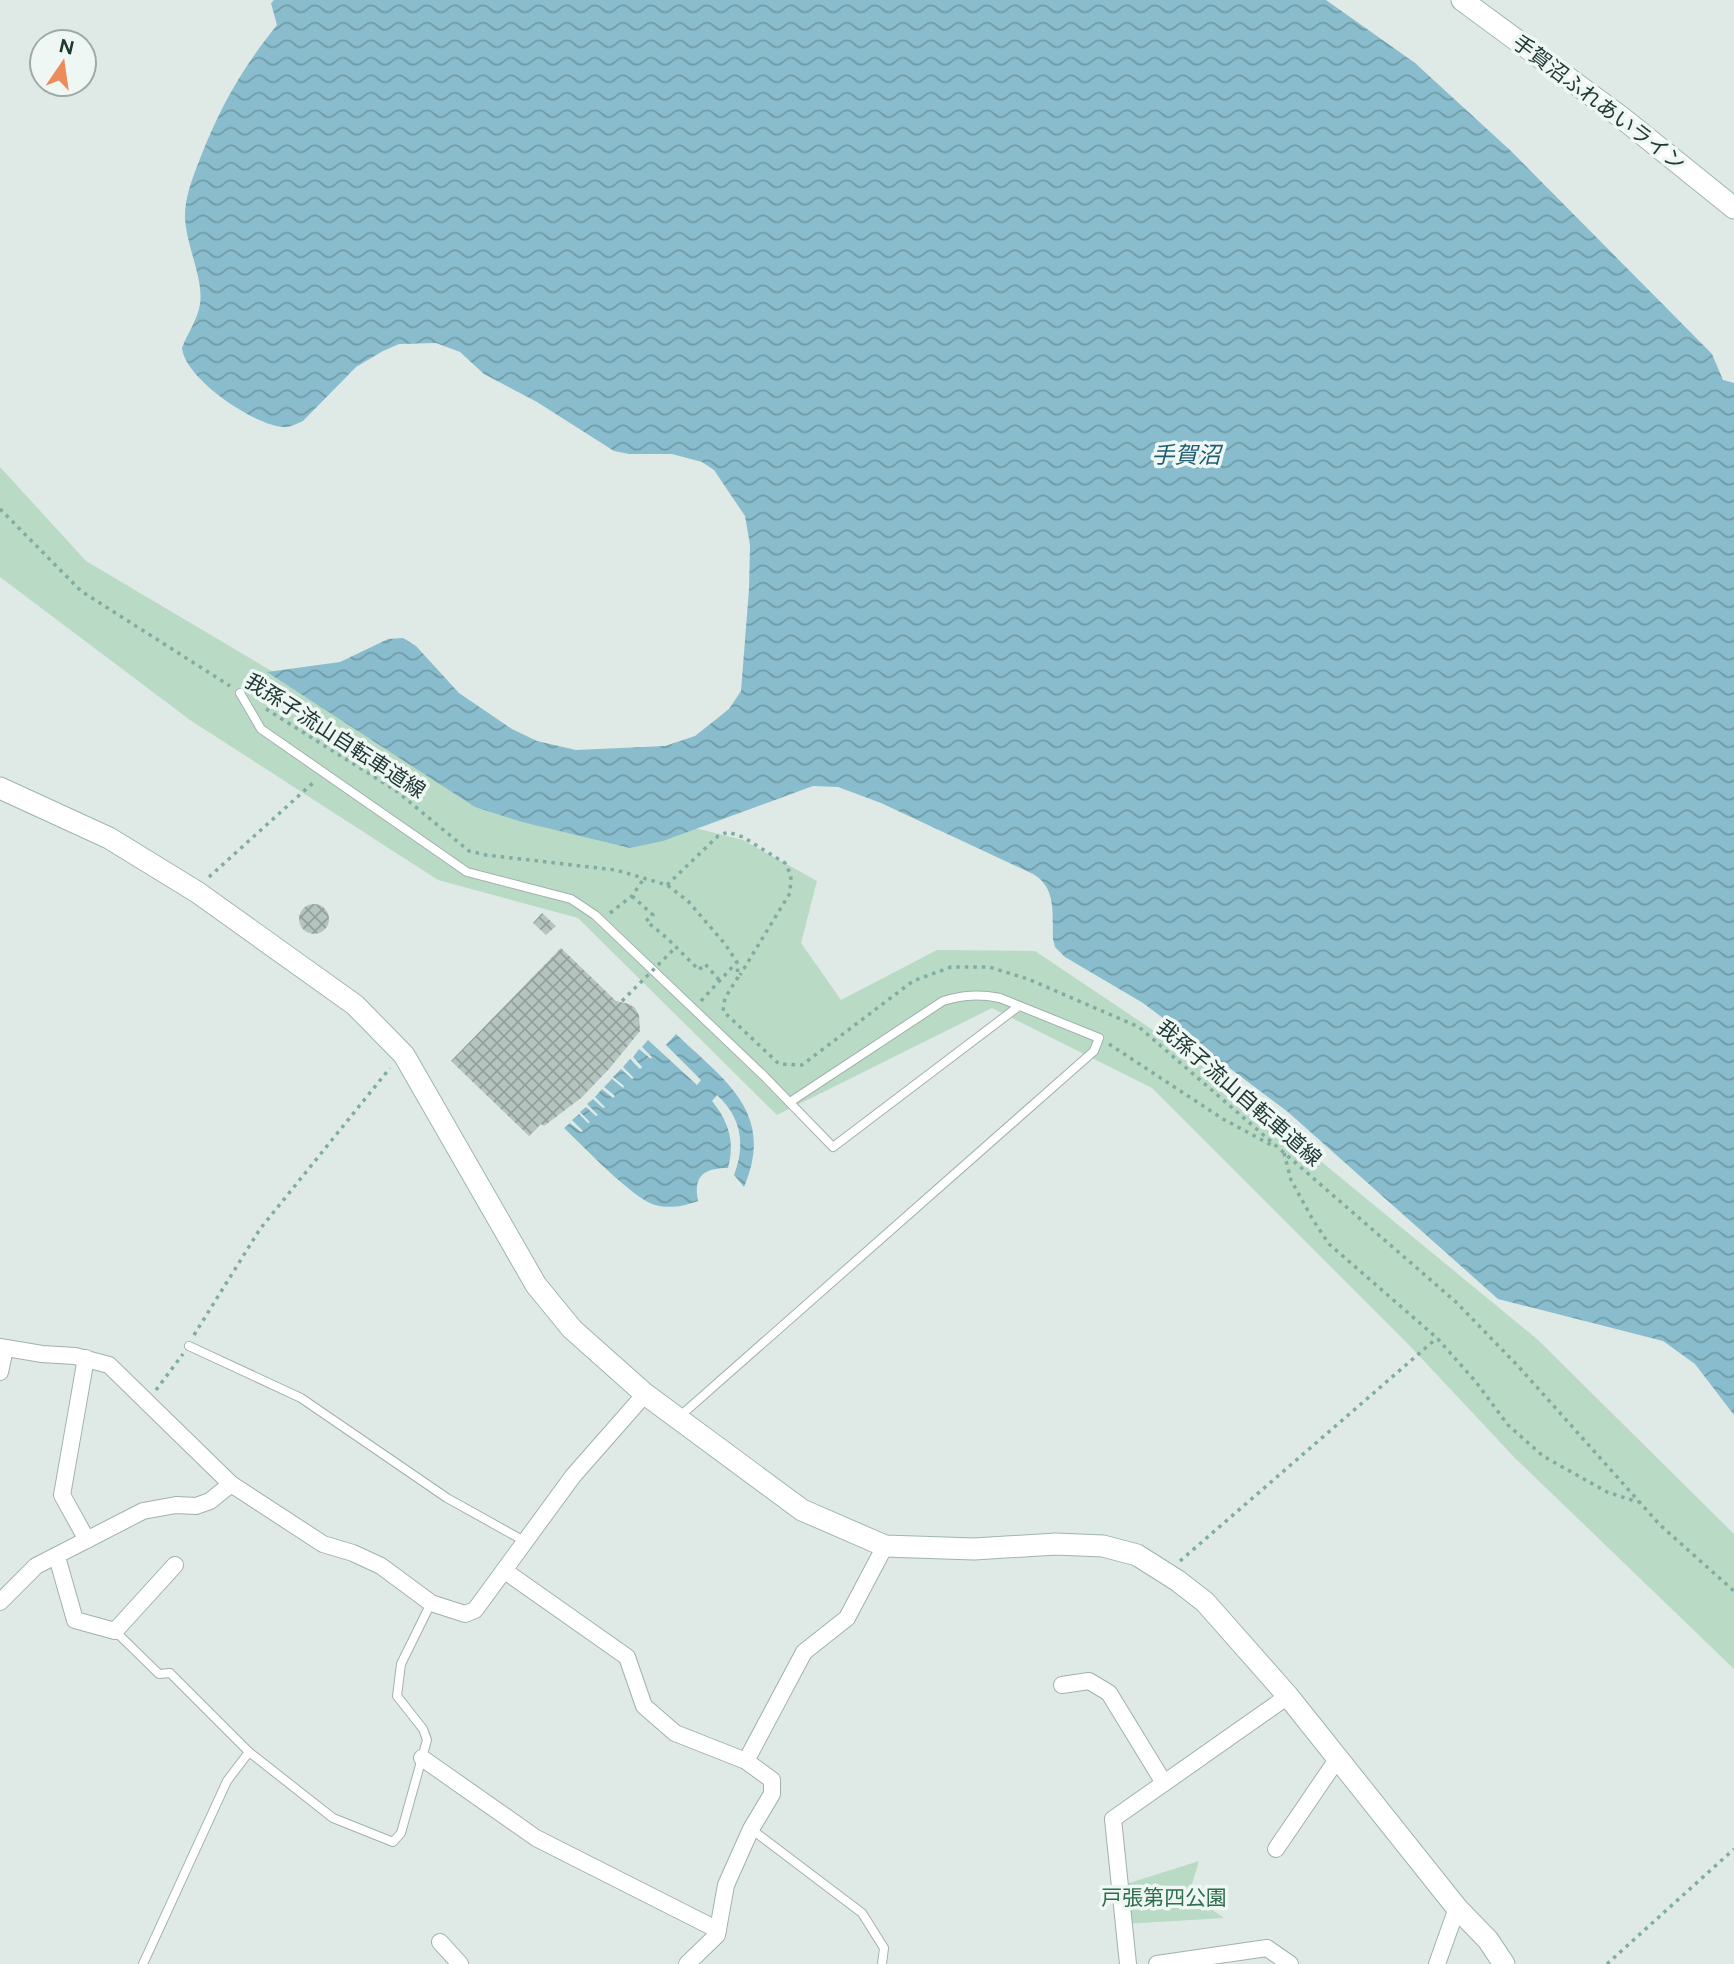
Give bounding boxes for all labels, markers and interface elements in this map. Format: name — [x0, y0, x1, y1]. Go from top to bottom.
north arrow — [28, 28, 98, 98]
street label: 手賀沼ふれあいライン — [1508, 29, 1691, 176]
text: N — [57, 34, 76, 60]
water label: 手賀沼 — [1152, 441, 1224, 469]
street label: 我孫子流山自転車道線 — [240, 668, 430, 803]
street label: 我孫子流山自転車道線 — [1152, 1014, 1327, 1171]
park label: 戸張第四公園 — [1101, 1885, 1227, 1910]

